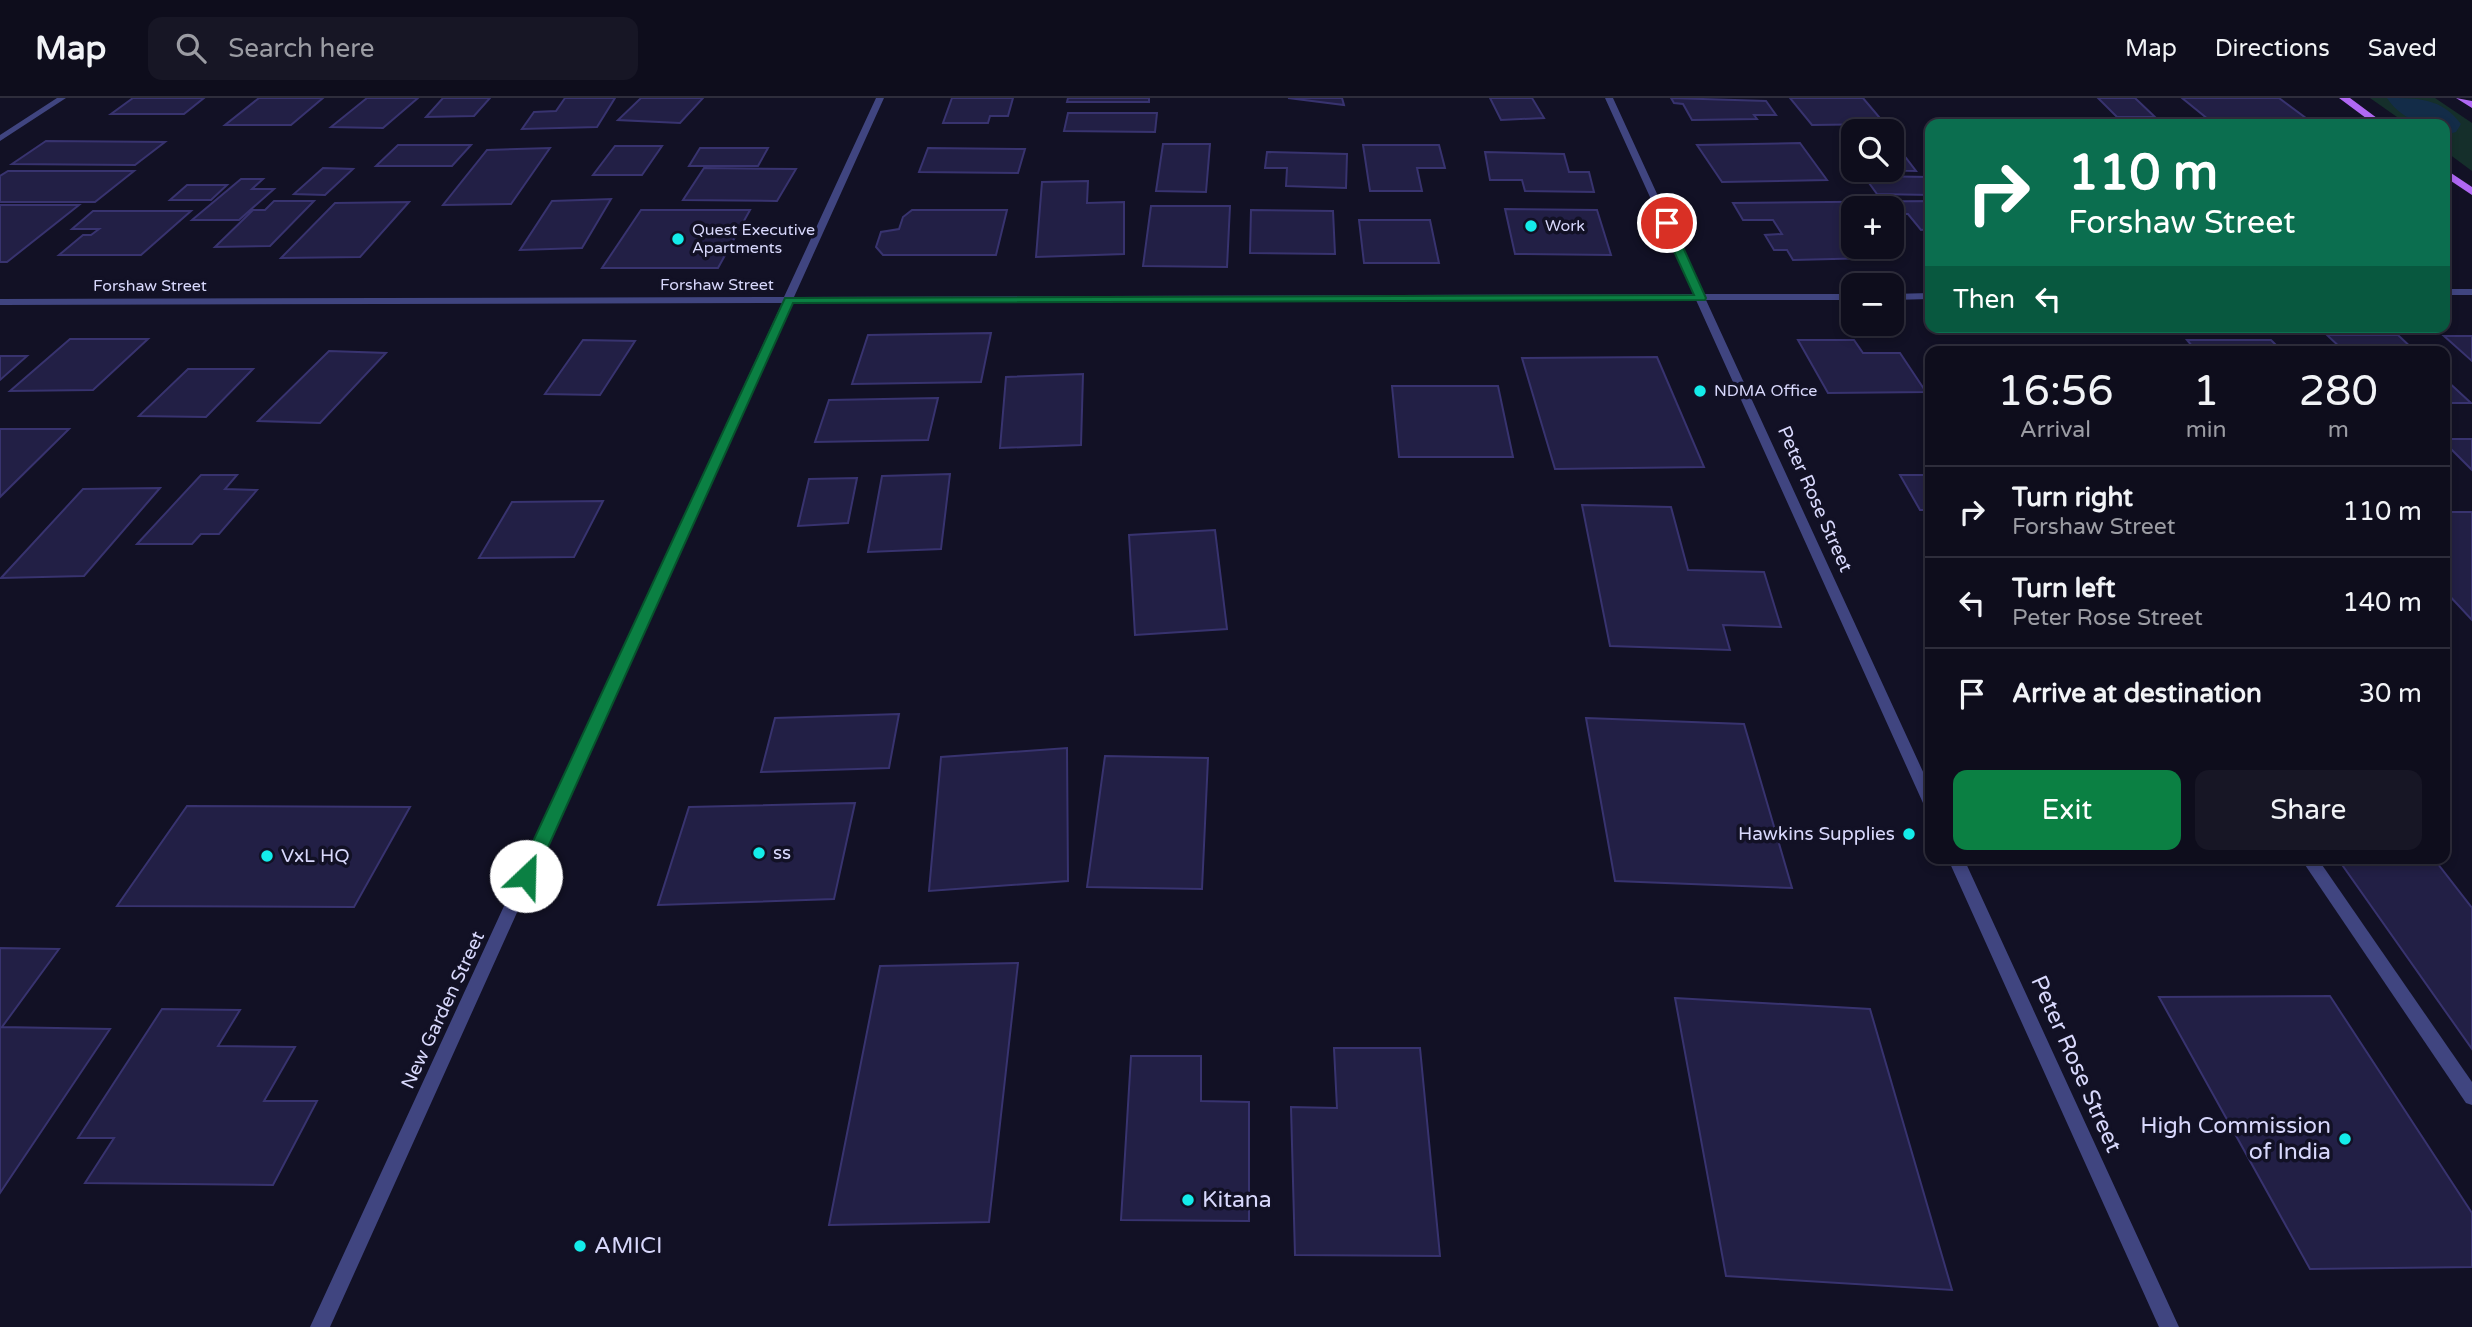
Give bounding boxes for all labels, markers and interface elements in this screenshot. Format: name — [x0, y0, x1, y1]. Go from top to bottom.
search box — [148, 17, 638, 80]
text: Map — [35, 29, 106, 68]
icon: search — [172, 29, 210, 67]
text: Search here — [228, 33, 374, 64]
text: Map — [2125, 34, 2177, 63]
text: Directions — [2215, 34, 2330, 63]
text: Saved — [2368, 34, 2437, 63]
map controls — [1841, 119, 1904, 336]
button: search — [1841, 119, 1904, 182]
text: 110 m — [2068, 144, 2218, 203]
icon: right — [1953, 147, 2044, 238]
pin — [1637, 193, 1697, 253]
button: + — [1841, 196, 1904, 259]
icon: arrive — [1648, 204, 1686, 242]
text: Forshaw Street — [2068, 204, 2296, 242]
place label: Work — [1545, 216, 1585, 236]
marker: Work — [1523, 218, 1539, 234]
place label: Quest Executive Apartments — [692, 220, 815, 258]
marker: Quest Executive Apartments — [670, 231, 686, 247]
button: − — [1841, 273, 1904, 336]
street label: Forshaw Street — [660, 275, 774, 295]
street label: Forshaw Street — [93, 276, 207, 296]
icon: left — [2029, 280, 2067, 318]
text: Then — [1953, 284, 2015, 315]
text: 16:56 — [1997, 366, 2114, 417]
text: 1 — [2193, 366, 2219, 417]
text: 280 — [2299, 366, 2378, 417]
place label: NDMA Office — [1714, 381, 1817, 401]
marker: NDMA Office — [1692, 383, 1708, 399]
text: Arrival — [2020, 416, 2091, 444]
text: min — [2186, 416, 2227, 444]
text: m — [2328, 416, 2349, 444]
street label: Peter Rose Street — [1773, 423, 1857, 575]
text: Turn right — [2012, 482, 2133, 513]
icon: right — [1953, 493, 1991, 531]
text: 110 m — [2342, 496, 2422, 527]
text: Forshaw Street — [2012, 513, 2176, 541]
text: Turn left — [2012, 573, 2115, 604]
icon: left — [1953, 584, 1991, 622]
text: 140 m — [2342, 587, 2422, 618]
text: Peter Rose Street — [2012, 604, 2203, 632]
icon: arrive — [1953, 675, 1991, 713]
text: Arrive at destination — [2012, 678, 2262, 709]
text: 30 m — [2359, 678, 2422, 709]
button: Exit — [1953, 770, 2181, 850]
button: Share — [2195, 770, 2422, 850]
place label: Hawkins Supplies — [1738, 823, 1895, 845]
marker: Hawkins Supplies — [1901, 826, 1917, 842]
position arrow — [489, 839, 563, 913]
place label: ss — [773, 842, 791, 864]
place label: VxL HQ — [281, 845, 350, 867]
marker: ss — [751, 845, 767, 861]
marker: VxL HQ — [259, 848, 275, 864]
street label: New Garden Street — [397, 928, 489, 1092]
street label: Peter Rose Street — [2024, 971, 2128, 1157]
place label: High Commission of India — [2140, 1112, 2331, 1166]
marker: High Commission of India — [2337, 1131, 2353, 1147]
place label: Kitana — [1202, 1186, 1272, 1214]
marker: Kitana — [1180, 1192, 1196, 1208]
place label: AMICI — [594, 1232, 662, 1260]
marker: AMICI — [572, 1238, 588, 1254]

